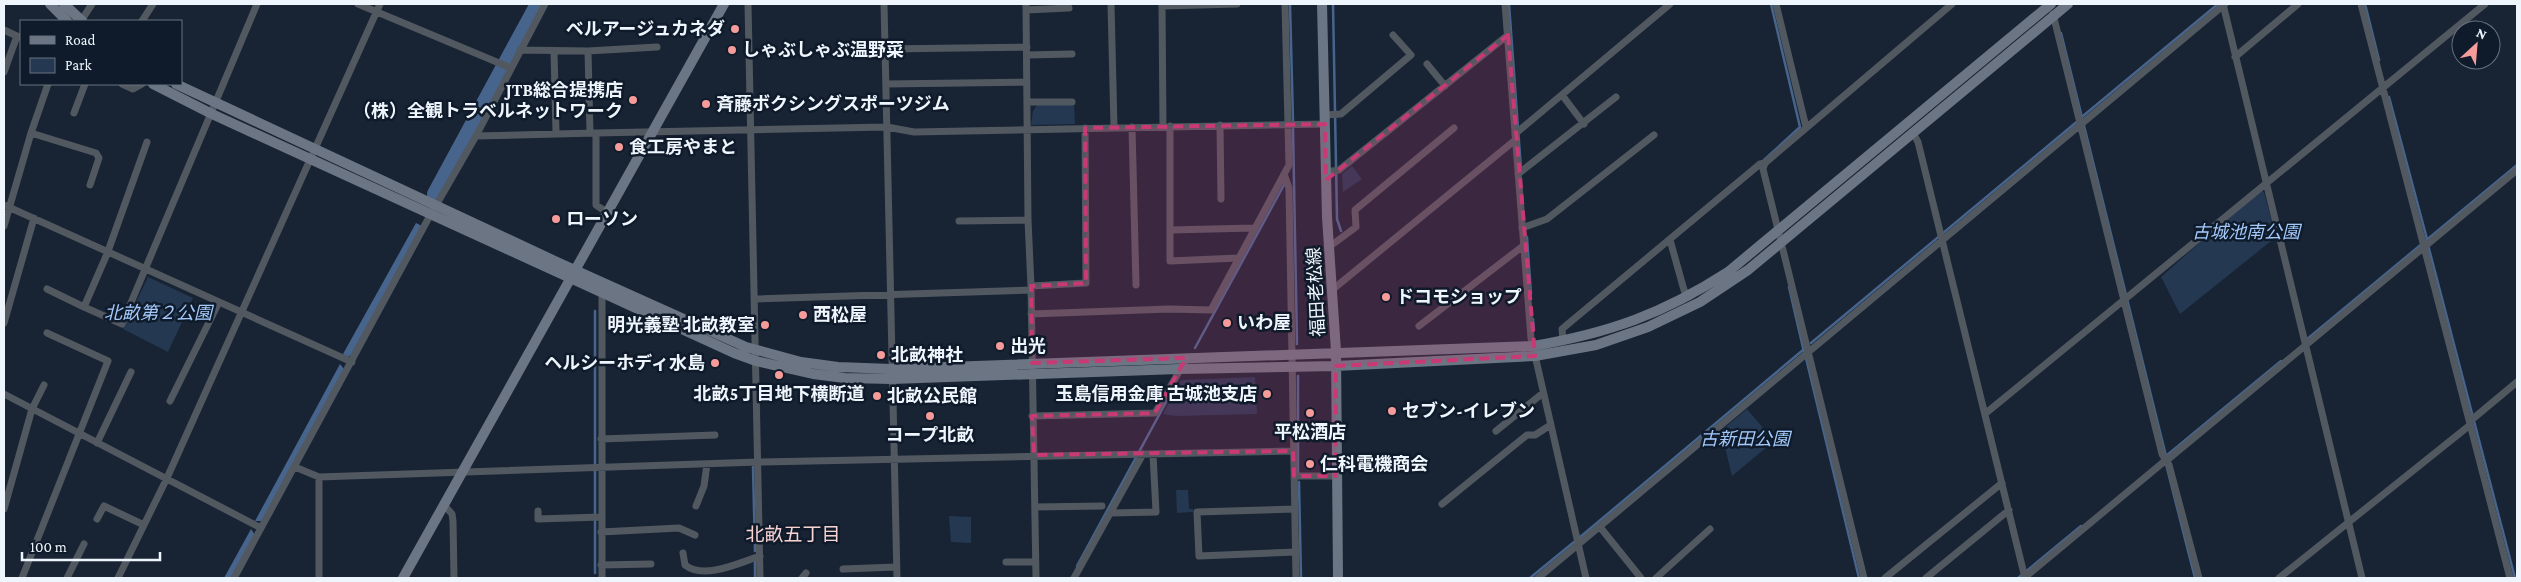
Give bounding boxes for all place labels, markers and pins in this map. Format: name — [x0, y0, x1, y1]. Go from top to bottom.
place label: ベルアージュカネダ — [566, 19, 725, 39]
marker: ベルアージュカネダ — [729, 23, 741, 35]
place label: しゃぶしゃぶ温野菜 — [742, 40, 904, 60]
marker: しゃぶしゃぶ温野菜 — [726, 44, 738, 56]
place label: JTB総合提携店 （株）全観トラベルネットワーク — [353, 80, 623, 121]
marker: JTB総合提携店 （株）全観トラベルネットワーク — [627, 94, 639, 106]
place label: 斉藤ボクシングスポーツジム — [716, 94, 950, 114]
marker: 斉藤ボクシングスポーツジム — [700, 98, 712, 110]
place label: 食工房やまと — [629, 137, 737, 157]
marker: 食工房やまと — [613, 141, 625, 153]
place label: ローソン — [566, 209, 638, 229]
marker: ローソン — [550, 213, 562, 225]
place label: ドコモショップ — [1396, 287, 1522, 307]
marker: ドコモショップ — [1380, 291, 1392, 303]
place label: 西松屋 — [813, 305, 867, 325]
marker: 西松屋 — [797, 309, 809, 321]
place label: いわ屋 — [1237, 313, 1291, 333]
place label: 明光義塾 北畝教室 — [608, 315, 755, 335]
marker: いわ屋 — [1221, 317, 1233, 329]
marker: 明光義塾 北畝教室 — [759, 319, 771, 331]
place label: 出光 — [1010, 336, 1046, 356]
marker: 出光 — [994, 340, 1006, 352]
place label: 北畝神社 — [891, 345, 963, 365]
marker: 北畝神社 — [875, 349, 887, 361]
place label: ヘルシーホディ水島 — [544, 353, 705, 373]
marker: ヘルシーホディ水島 — [709, 357, 721, 369]
marker: 北畝5丁目地下横断道 — [773, 369, 785, 381]
place label: 北畝5丁目地下横断道 — [694, 384, 864, 404]
place label: 玉島信用金庫 古城池支店 — [1056, 384, 1257, 404]
place label: 北畝公民館 — [887, 386, 977, 406]
marker: 玉島信用金庫 古城池支店 — [1261, 388, 1273, 400]
marker: 北畝公民館 — [871, 390, 883, 402]
place label: セブン-イレブン — [1402, 401, 1535, 421]
marker: セブン-イレブン — [1386, 405, 1398, 417]
marker: 平松酒店 — [1304, 407, 1316, 419]
marker: コープ北畝 — [924, 410, 936, 422]
place label: 平松酒店 — [1274, 422, 1346, 442]
place label: コープ北畝 — [886, 425, 974, 445]
place label: 仁科電機商会 — [1320, 454, 1428, 474]
marker: 仁科電機商会 — [1304, 458, 1316, 470]

